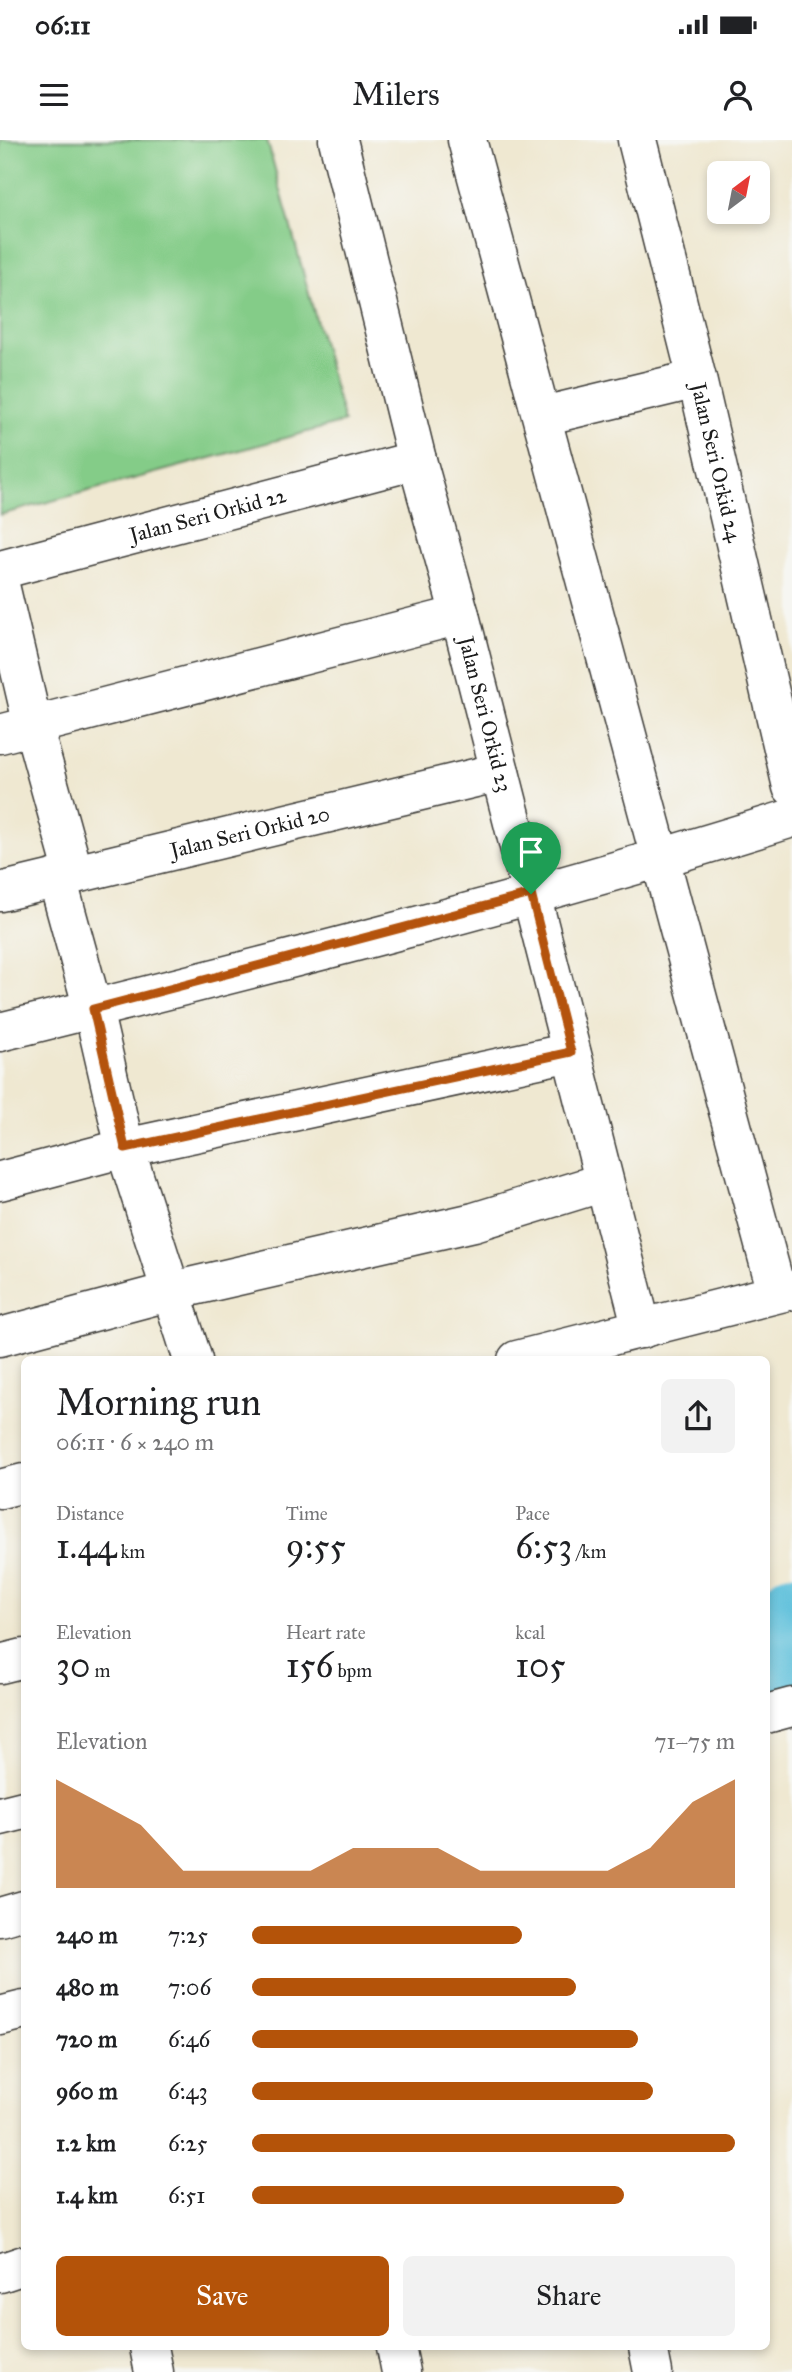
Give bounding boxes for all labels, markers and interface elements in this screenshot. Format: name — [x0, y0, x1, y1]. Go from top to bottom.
text: 06:11 — [35, 9, 91, 41]
text: Milers — [352, 75, 440, 114]
icon: menu — [35, 76, 73, 114]
icon: person — [719, 76, 757, 114]
north arrow — [707, 161, 770, 224]
map controls — [707, 161, 770, 224]
street label: Jalan Seri Orkid 24 — [685, 378, 748, 546]
street label: Jalan Seri Orkid 22 — [125, 482, 290, 549]
street label: Jalan Seri Orkid 23 — [453, 632, 518, 795]
street label: Jalan Seri Orkid 20 — [166, 800, 332, 864]
pin — [501, 822, 561, 894]
icon: arrive — [512, 833, 550, 871]
text: Morning run — [56, 1379, 261, 1425]
button: share — [661, 1379, 735, 1453]
text: 06:11 · 6 × 240 m — [56, 1428, 214, 1456]
text: Distance — [56, 1502, 124, 1525]
text: Time — [286, 1502, 328, 1525]
text: Pace — [515, 1502, 550, 1525]
text: 1.44 — [56, 1525, 116, 1568]
text: 9:55 — [286, 1525, 346, 1568]
text: 6:53 — [515, 1525, 572, 1568]
text: km — [116, 1540, 145, 1563]
text: /km — [572, 1540, 606, 1563]
text: Elevation — [56, 1621, 131, 1644]
text: Heart rate — [286, 1621, 366, 1644]
text: kcal — [515, 1621, 545, 1644]
text: 30 — [56, 1644, 90, 1687]
text: 156 — [286, 1644, 333, 1687]
text: 105 — [515, 1644, 566, 1687]
text: m — [90, 1659, 110, 1682]
text: bpm — [333, 1659, 372, 1682]
text: Elevation — [56, 1727, 147, 1755]
text: 71–75 m — [654, 1727, 735, 1755]
text: 240 m — [56, 1921, 118, 1949]
text: 7:25 — [168, 1921, 208, 1949]
text: 480 m — [56, 1973, 119, 2001]
text: 7:06 — [168, 1973, 211, 2001]
text: 720 m — [56, 2025, 117, 2053]
text: 6:46 — [168, 2025, 210, 2053]
text: 960 m — [56, 2077, 118, 2105]
text: 6:43 — [168, 2077, 208, 2105]
text: 1.2 km — [56, 2129, 116, 2157]
text: 6:25 — [168, 2129, 207, 2157]
text: 1.4 km — [56, 2181, 118, 2209]
text: 6:51 — [168, 2181, 205, 2209]
button: Save — [56, 2256, 389, 2336]
button: Share — [403, 2256, 735, 2336]

